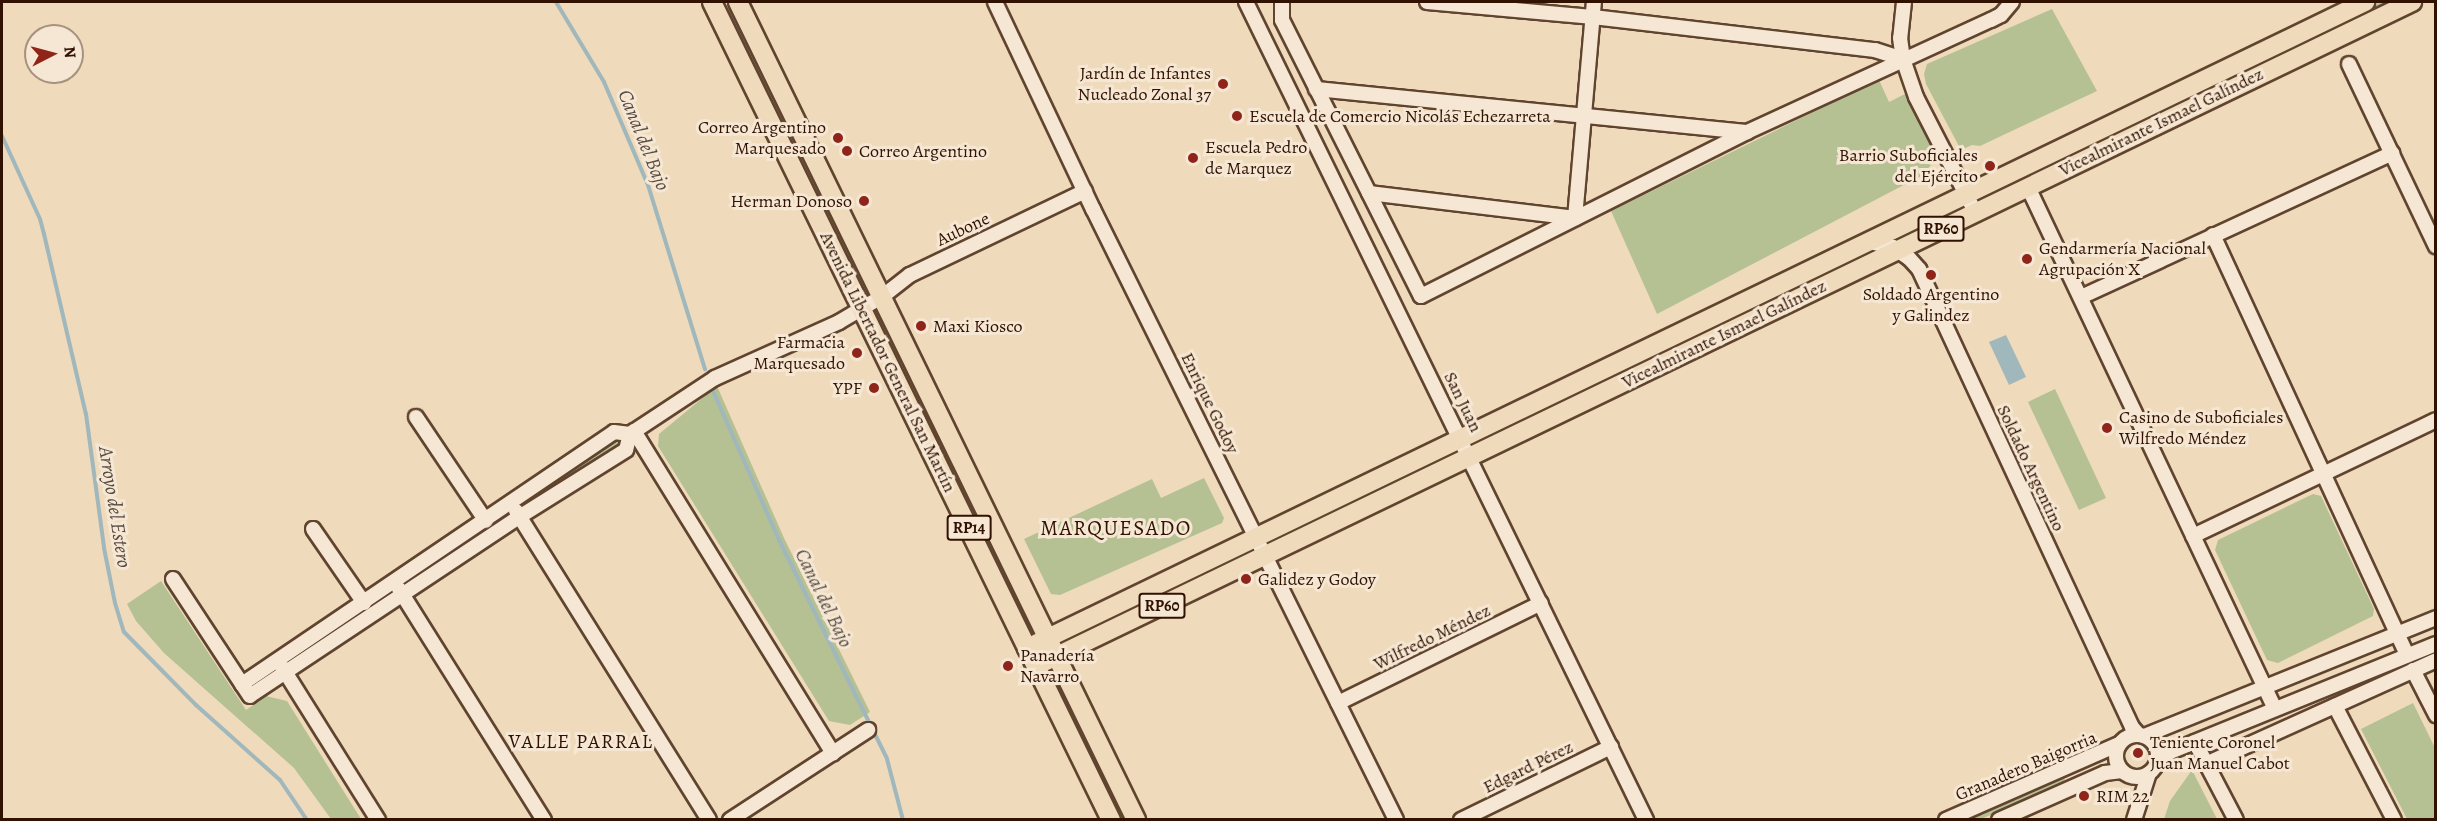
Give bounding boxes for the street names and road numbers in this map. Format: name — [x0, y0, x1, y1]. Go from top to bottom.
street label: Vicealmirante Ismael Galíndez — [2055, 63, 2267, 181]
street label: Aubone — [933, 207, 993, 251]
road number: RP60 — [1917, 216, 1965, 242]
street label: Avenida Libertador General San Martín — [815, 228, 961, 496]
street label: Vicealmirante Ismael Galíndez — [1618, 275, 1830, 393]
street label: Enrique Godoy — [1176, 349, 1244, 457]
street label: San Juan — [1439, 368, 1487, 436]
street label: Soldado Argentino — [1992, 402, 2070, 534]
road number: RP14 — [946, 515, 992, 541]
road number: RP60 — [1138, 593, 1186, 619]
street label: Wilfredo Méndez — [1370, 599, 1494, 675]
street label: Granadero Baigorria — [1952, 726, 2100, 806]
street label: Edgard Pérez — [1480, 736, 1576, 798]

